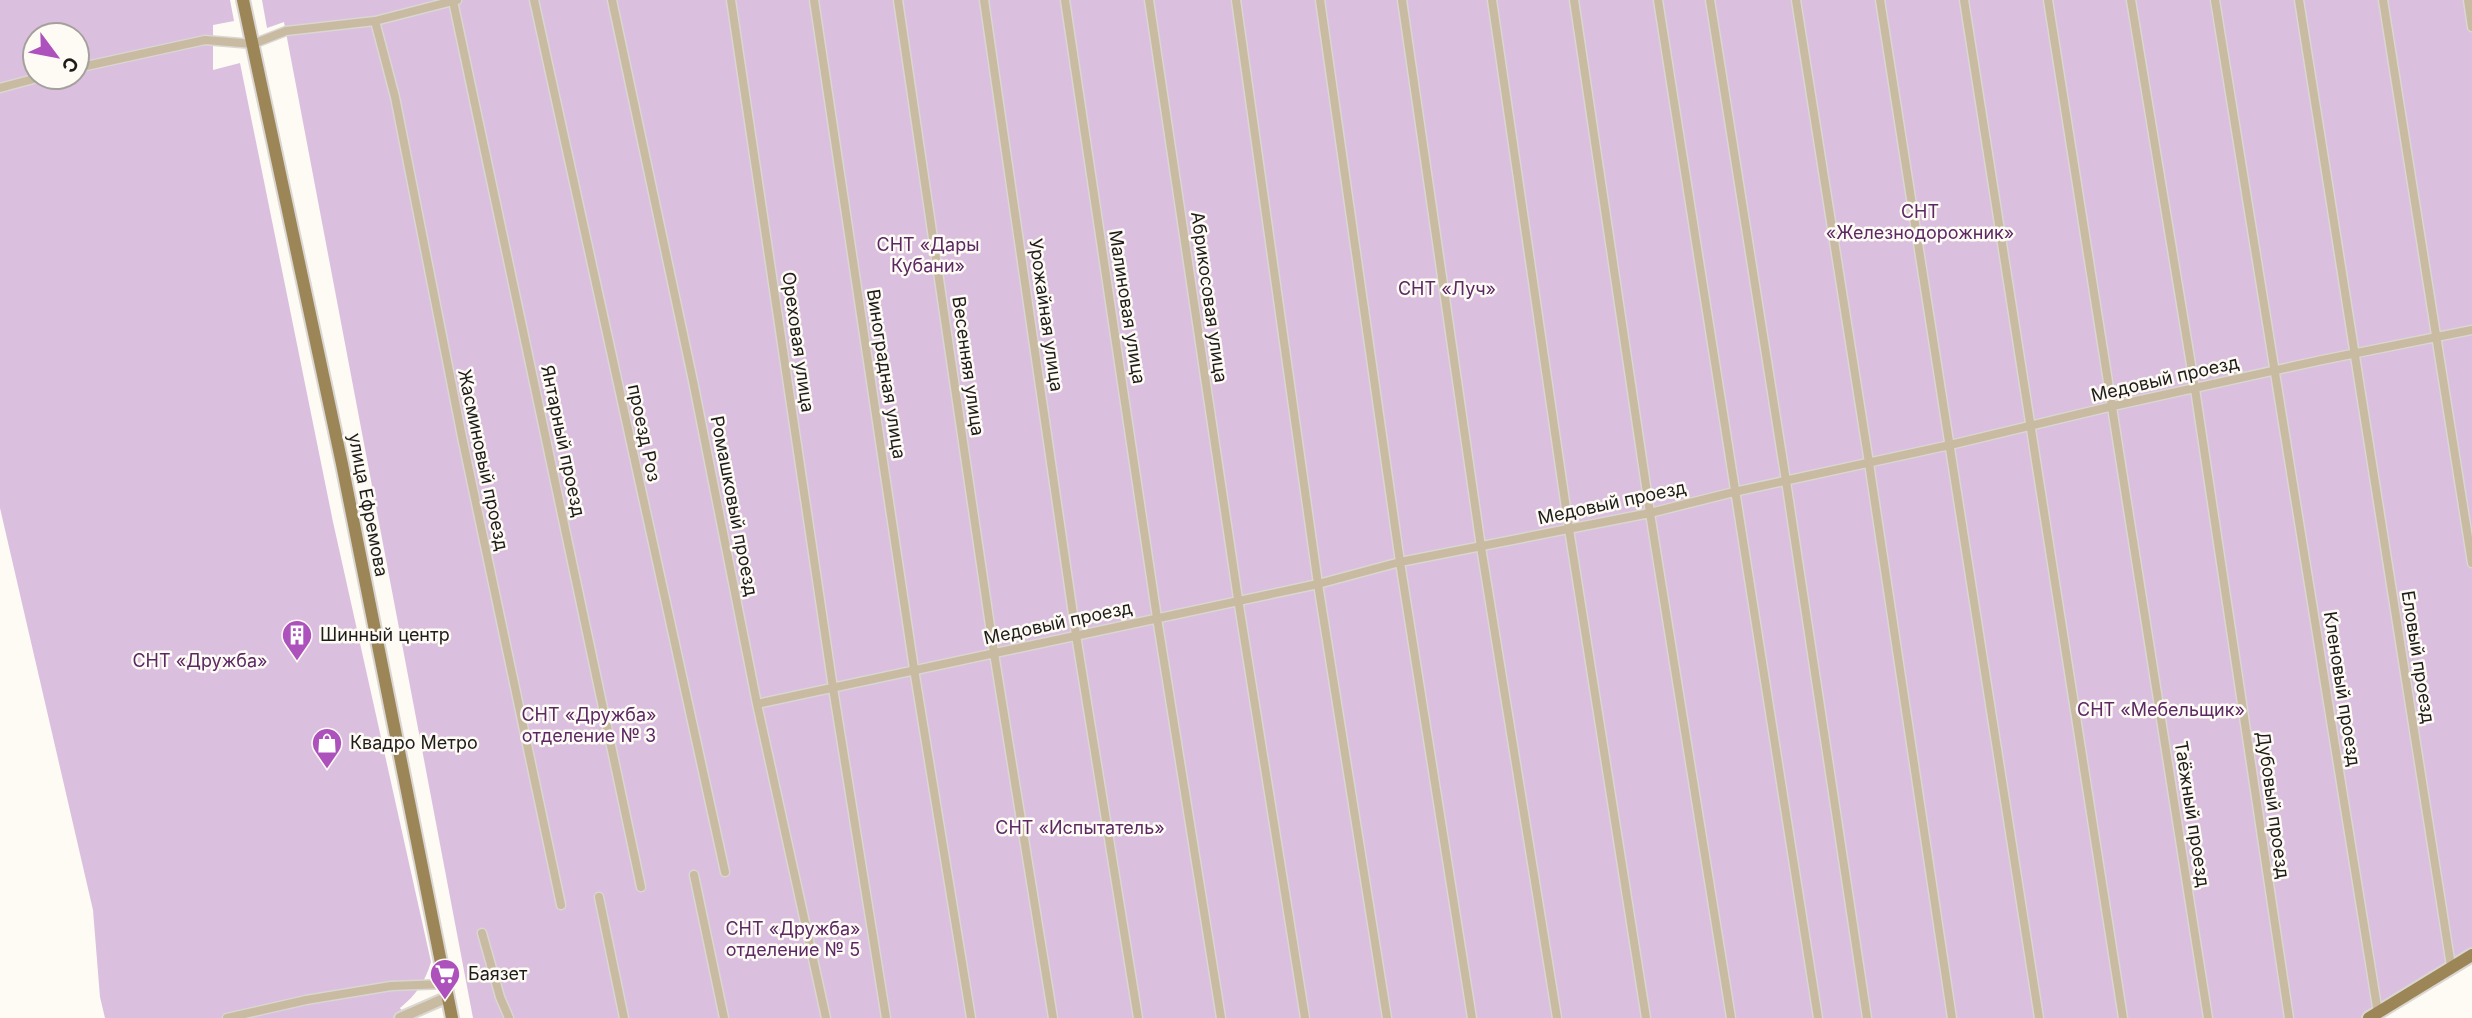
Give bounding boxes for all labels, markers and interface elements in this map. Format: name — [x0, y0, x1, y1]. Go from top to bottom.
north arrow — [21, 21, 91, 91]
text: С — [57, 53, 83, 77]
park label: СНТ «Железнодорожник» — [1826, 201, 2014, 243]
street label: Абрикосовая улица — [1187, 210, 1232, 384]
street label: Малиновая улица — [1105, 229, 1150, 385]
park label: СНТ «Дары Кубани» — [877, 234, 979, 276]
street label: Урожайная улица — [1025, 237, 1068, 393]
street label: Ореховая улица — [778, 270, 819, 413]
park label: СНТ «Луч» — [1398, 278, 1496, 299]
street label: Виноградная улица — [863, 288, 910, 460]
street label: Весенняя улица — [948, 295, 989, 437]
street label: Медовый проезд — [2089, 351, 2241, 406]
street label: Янтарный проезд — [537, 363, 590, 519]
street label: Жасминовый проезд — [454, 367, 513, 552]
street label: проезд Роз — [624, 382, 665, 484]
street label: Ромашковый проезд — [707, 414, 762, 598]
street label: улица Ефремова — [344, 431, 393, 579]
street label: Медовый проезд — [1536, 477, 1688, 528]
street label: Еловый проезд — [2398, 589, 2439, 725]
street label: Медовый проезд — [982, 597, 1134, 648]
street label: Кленовый проезд — [2320, 610, 2365, 768]
building icon: Шинный центр — [280, 618, 314, 662]
place label: Шинный центр — [320, 624, 450, 645]
park label: СНТ «Дружба» — [132, 650, 268, 671]
park label: СНТ «Мебельщик» — [2077, 699, 2245, 720]
park label: СНТ «Дружба» отделение № 3 — [521, 704, 657, 746]
shop icon: Квадро Метро — [310, 726, 344, 770]
street label: Дубовый проезд — [2253, 730, 2294, 880]
place label: Квадро Метро — [350, 732, 478, 753]
street label: Таёжный проезд — [2171, 739, 2214, 889]
park label: СНТ «Испытатель» — [995, 817, 1165, 838]
park label: СНТ «Дружба» отделение № 5 — [725, 918, 861, 960]
supermarket icon: Баязет — [428, 957, 462, 1001]
place label: Баязет — [468, 963, 528, 984]

